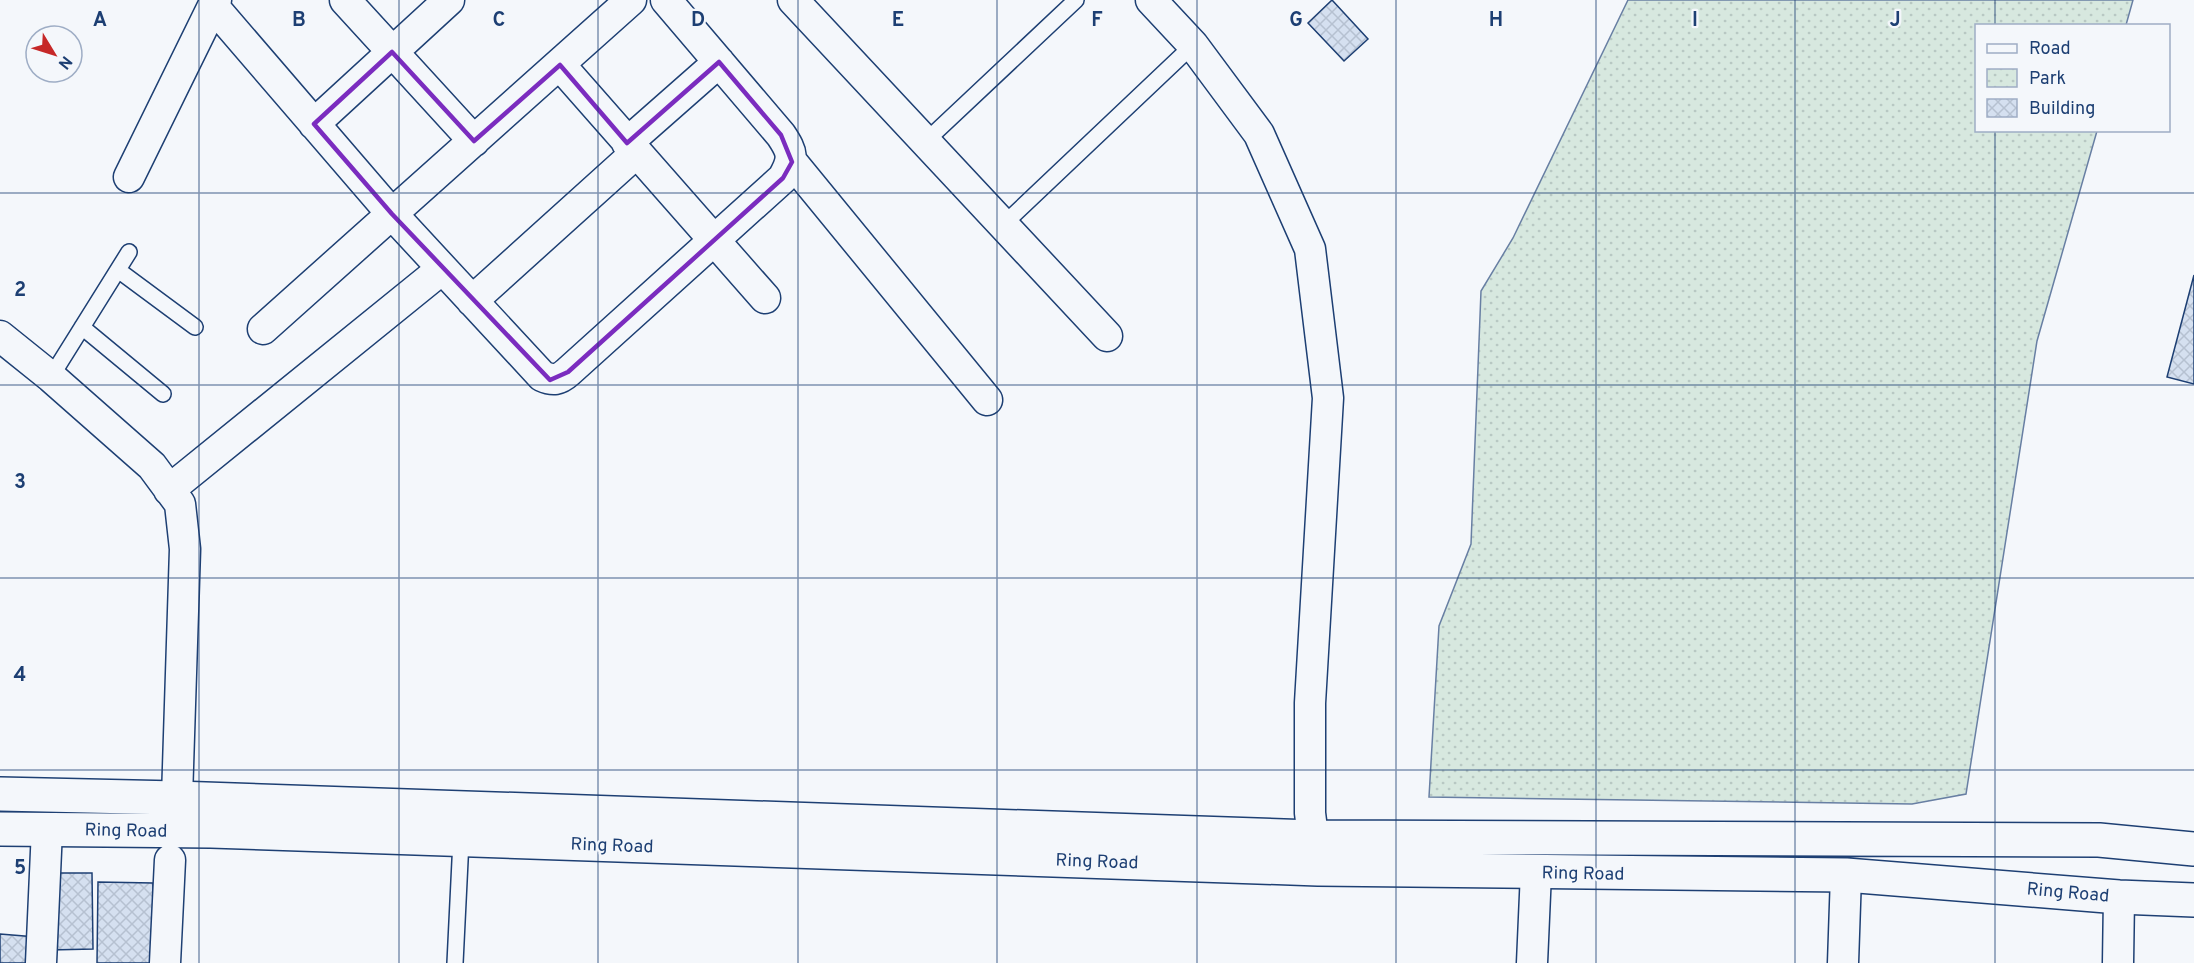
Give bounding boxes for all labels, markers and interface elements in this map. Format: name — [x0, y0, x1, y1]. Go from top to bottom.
text: A — [93, 8, 107, 34]
text: B — [292, 8, 306, 34]
text: C — [493, 8, 505, 34]
text: D — [691, 8, 705, 34]
text: E — [892, 8, 904, 34]
text: F — [1091, 8, 1103, 34]
text: G — [1289, 8, 1303, 34]
text: H — [1489, 8, 1503, 34]
text: I — [1692, 8, 1698, 34]
text: J — [1889, 8, 1901, 34]
north arrow — [24, 24, 84, 84]
legend — [1975, 24, 2170, 132]
text: Road — [2029, 38, 2071, 61]
text: N — [53, 51, 76, 73]
text: Park — [2029, 68, 2066, 91]
text: Building — [2029, 98, 2095, 121]
text: 2 — [14, 278, 26, 304]
text: 3 — [14, 470, 26, 496]
text: 4 — [14, 663, 26, 689]
street label: Ring Road — [84, 819, 168, 844]
street label: Ring Road — [570, 834, 654, 859]
street label: Ring Road — [1055, 850, 1139, 875]
text: 5 — [14, 856, 26, 882]
street label: Ring Road — [1541, 862, 1625, 887]
street label: Ring Road — [2026, 878, 2110, 909]

